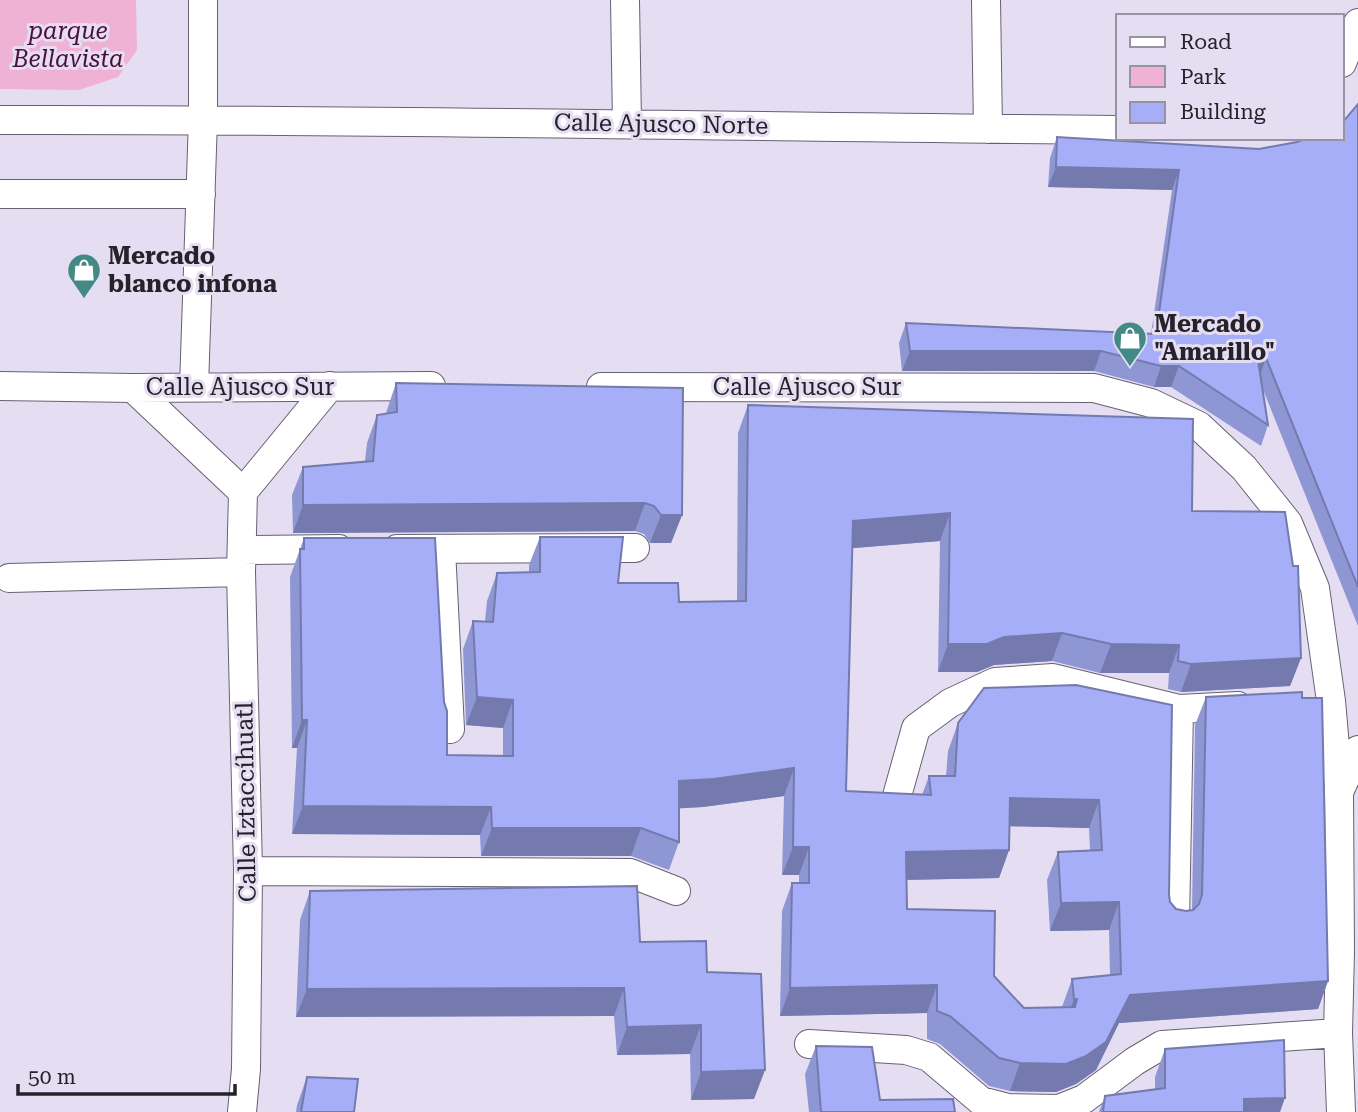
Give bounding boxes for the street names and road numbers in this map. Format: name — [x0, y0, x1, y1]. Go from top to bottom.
street label: Calle Ajusco Norte — [554, 108, 768, 140]
street label: Calle Ajusco Sur — [146, 373, 334, 401]
street label: Calle Ajusco Sur — [713, 373, 901, 401]
street label: Calle Iztaccíhuatl — [230, 702, 262, 902]

